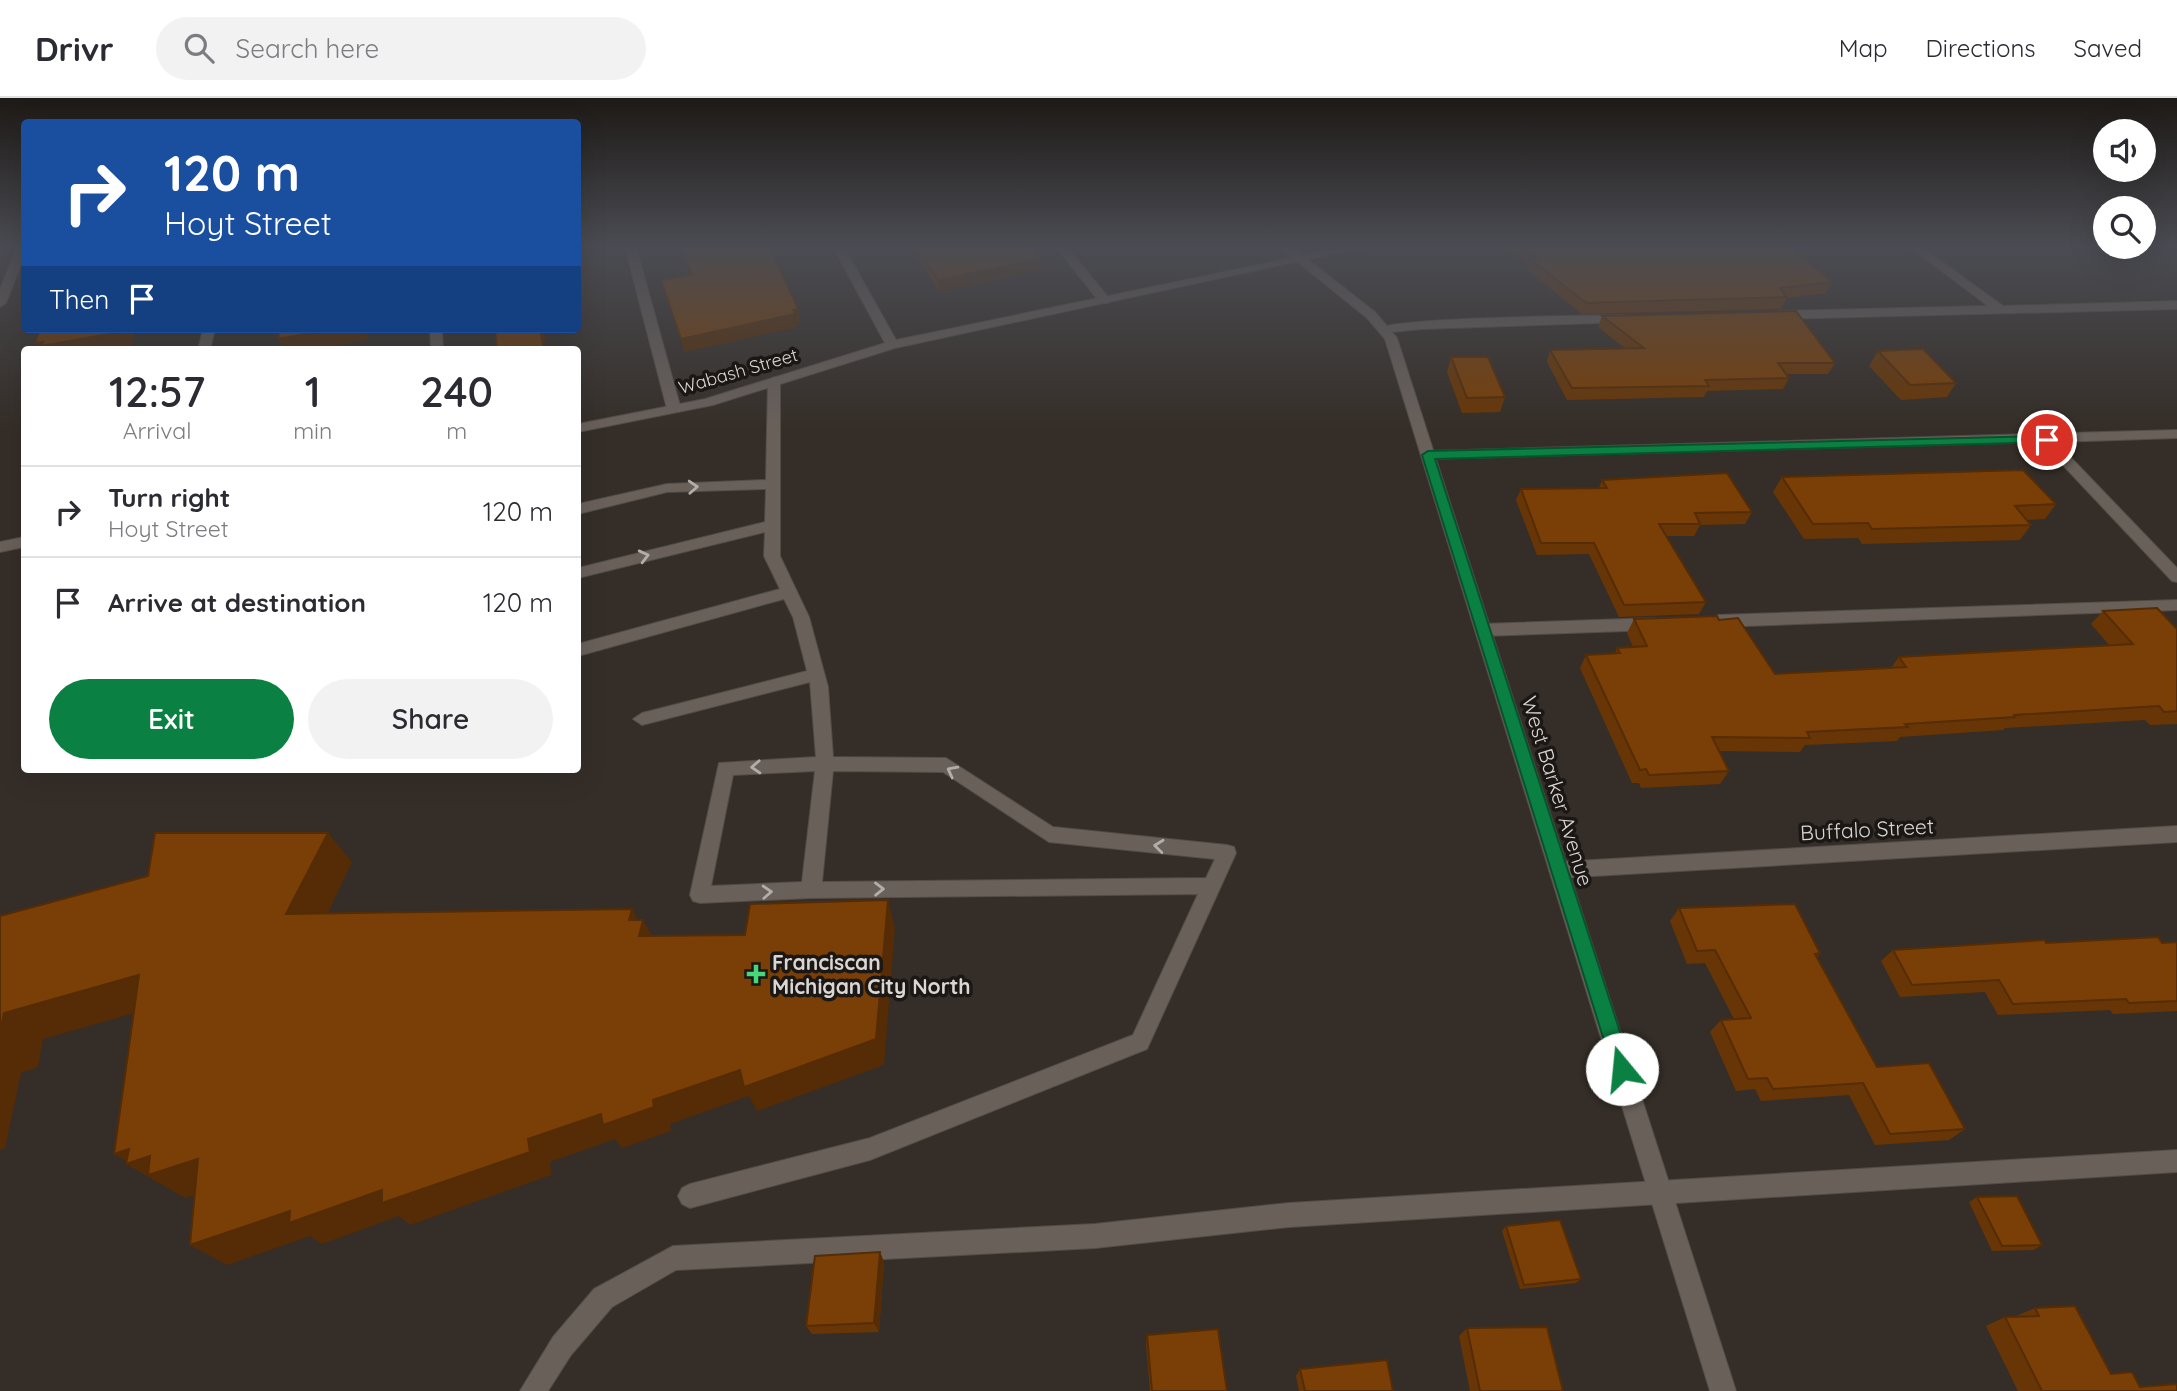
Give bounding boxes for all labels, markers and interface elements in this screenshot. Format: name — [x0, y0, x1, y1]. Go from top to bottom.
search box — [156, 17, 646, 80]
text: Drivr — [35, 28, 114, 69]
icon: search — [180, 29, 218, 67]
text: Search here — [236, 32, 379, 65]
text: Map — [1839, 33, 1888, 63]
text: Directions — [1926, 33, 2036, 63]
text: Saved — [2074, 33, 2142, 63]
map controls — [2093, 119, 2156, 259]
button: sound — [2093, 119, 2156, 182]
text: 120 m — [164, 142, 300, 203]
icon: right — [49, 147, 140, 238]
button: search — [2093, 196, 2156, 259]
text: Hoyt Street — [164, 203, 332, 243]
icon: arrive — [123, 280, 161, 318]
text: Then — [49, 283, 109, 316]
street label: Wabash Street — [676, 343, 800, 399]
text: 12:57 — [109, 365, 205, 418]
text: 1 — [305, 365, 321, 418]
text: 240 — [420, 365, 493, 418]
pin — [2017, 410, 2077, 470]
text: Arrival — [123, 416, 192, 445]
text: min — [293, 416, 332, 445]
text: m — [446, 416, 467, 445]
icon: arrive — [2028, 421, 2066, 459]
one-way arrow — [687, 480, 698, 495]
text: Turn right — [108, 481, 230, 514]
icon: right — [49, 493, 87, 531]
text: 120 m — [483, 495, 553, 528]
text: Hoyt Street — [108, 514, 228, 543]
one-way arrow — [638, 550, 650, 564]
icon: arrive — [49, 584, 87, 622]
text: Arrive at destination — [108, 586, 366, 619]
text: 120 m — [483, 586, 553, 619]
button: Exit — [49, 679, 294, 759]
button: Share — [308, 679, 553, 759]
street label: West Barker Avenue — [1517, 693, 1599, 889]
one-way arrow — [751, 759, 762, 774]
one-way arrow — [946, 765, 959, 779]
street label: Buffalo Street — [1799, 813, 1935, 845]
one-way arrow — [1153, 839, 1164, 854]
one-way arrow — [874, 881, 885, 897]
one-way arrow — [762, 884, 773, 899]
place label: Franciscan Michigan City North — [772, 949, 971, 999]
marker: Franciscan Michigan City North — [746, 964, 766, 984]
position arrow — [1585, 1032, 1659, 1106]

